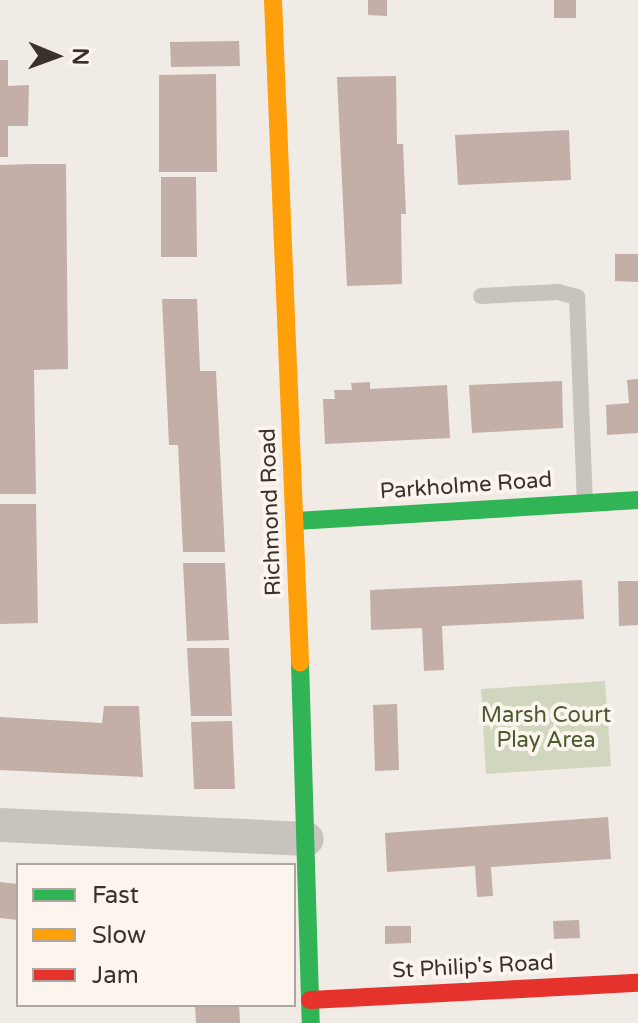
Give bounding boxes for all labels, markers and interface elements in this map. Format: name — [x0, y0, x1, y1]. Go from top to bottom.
north arrow — [16, 16, 96, 96]
text: N — [67, 47, 93, 65]
street label: Richmond Road — [255, 428, 287, 596]
street label: Parkholme Road — [379, 467, 553, 505]
park label: Marsh Court Play Area — [481, 702, 611, 754]
legend — [16, 863, 296, 1007]
text: Fast — [92, 881, 139, 910]
text: Slow — [92, 921, 146, 950]
street label: St Philip's Road — [392, 950, 554, 984]
text: Jam — [92, 961, 139, 990]

